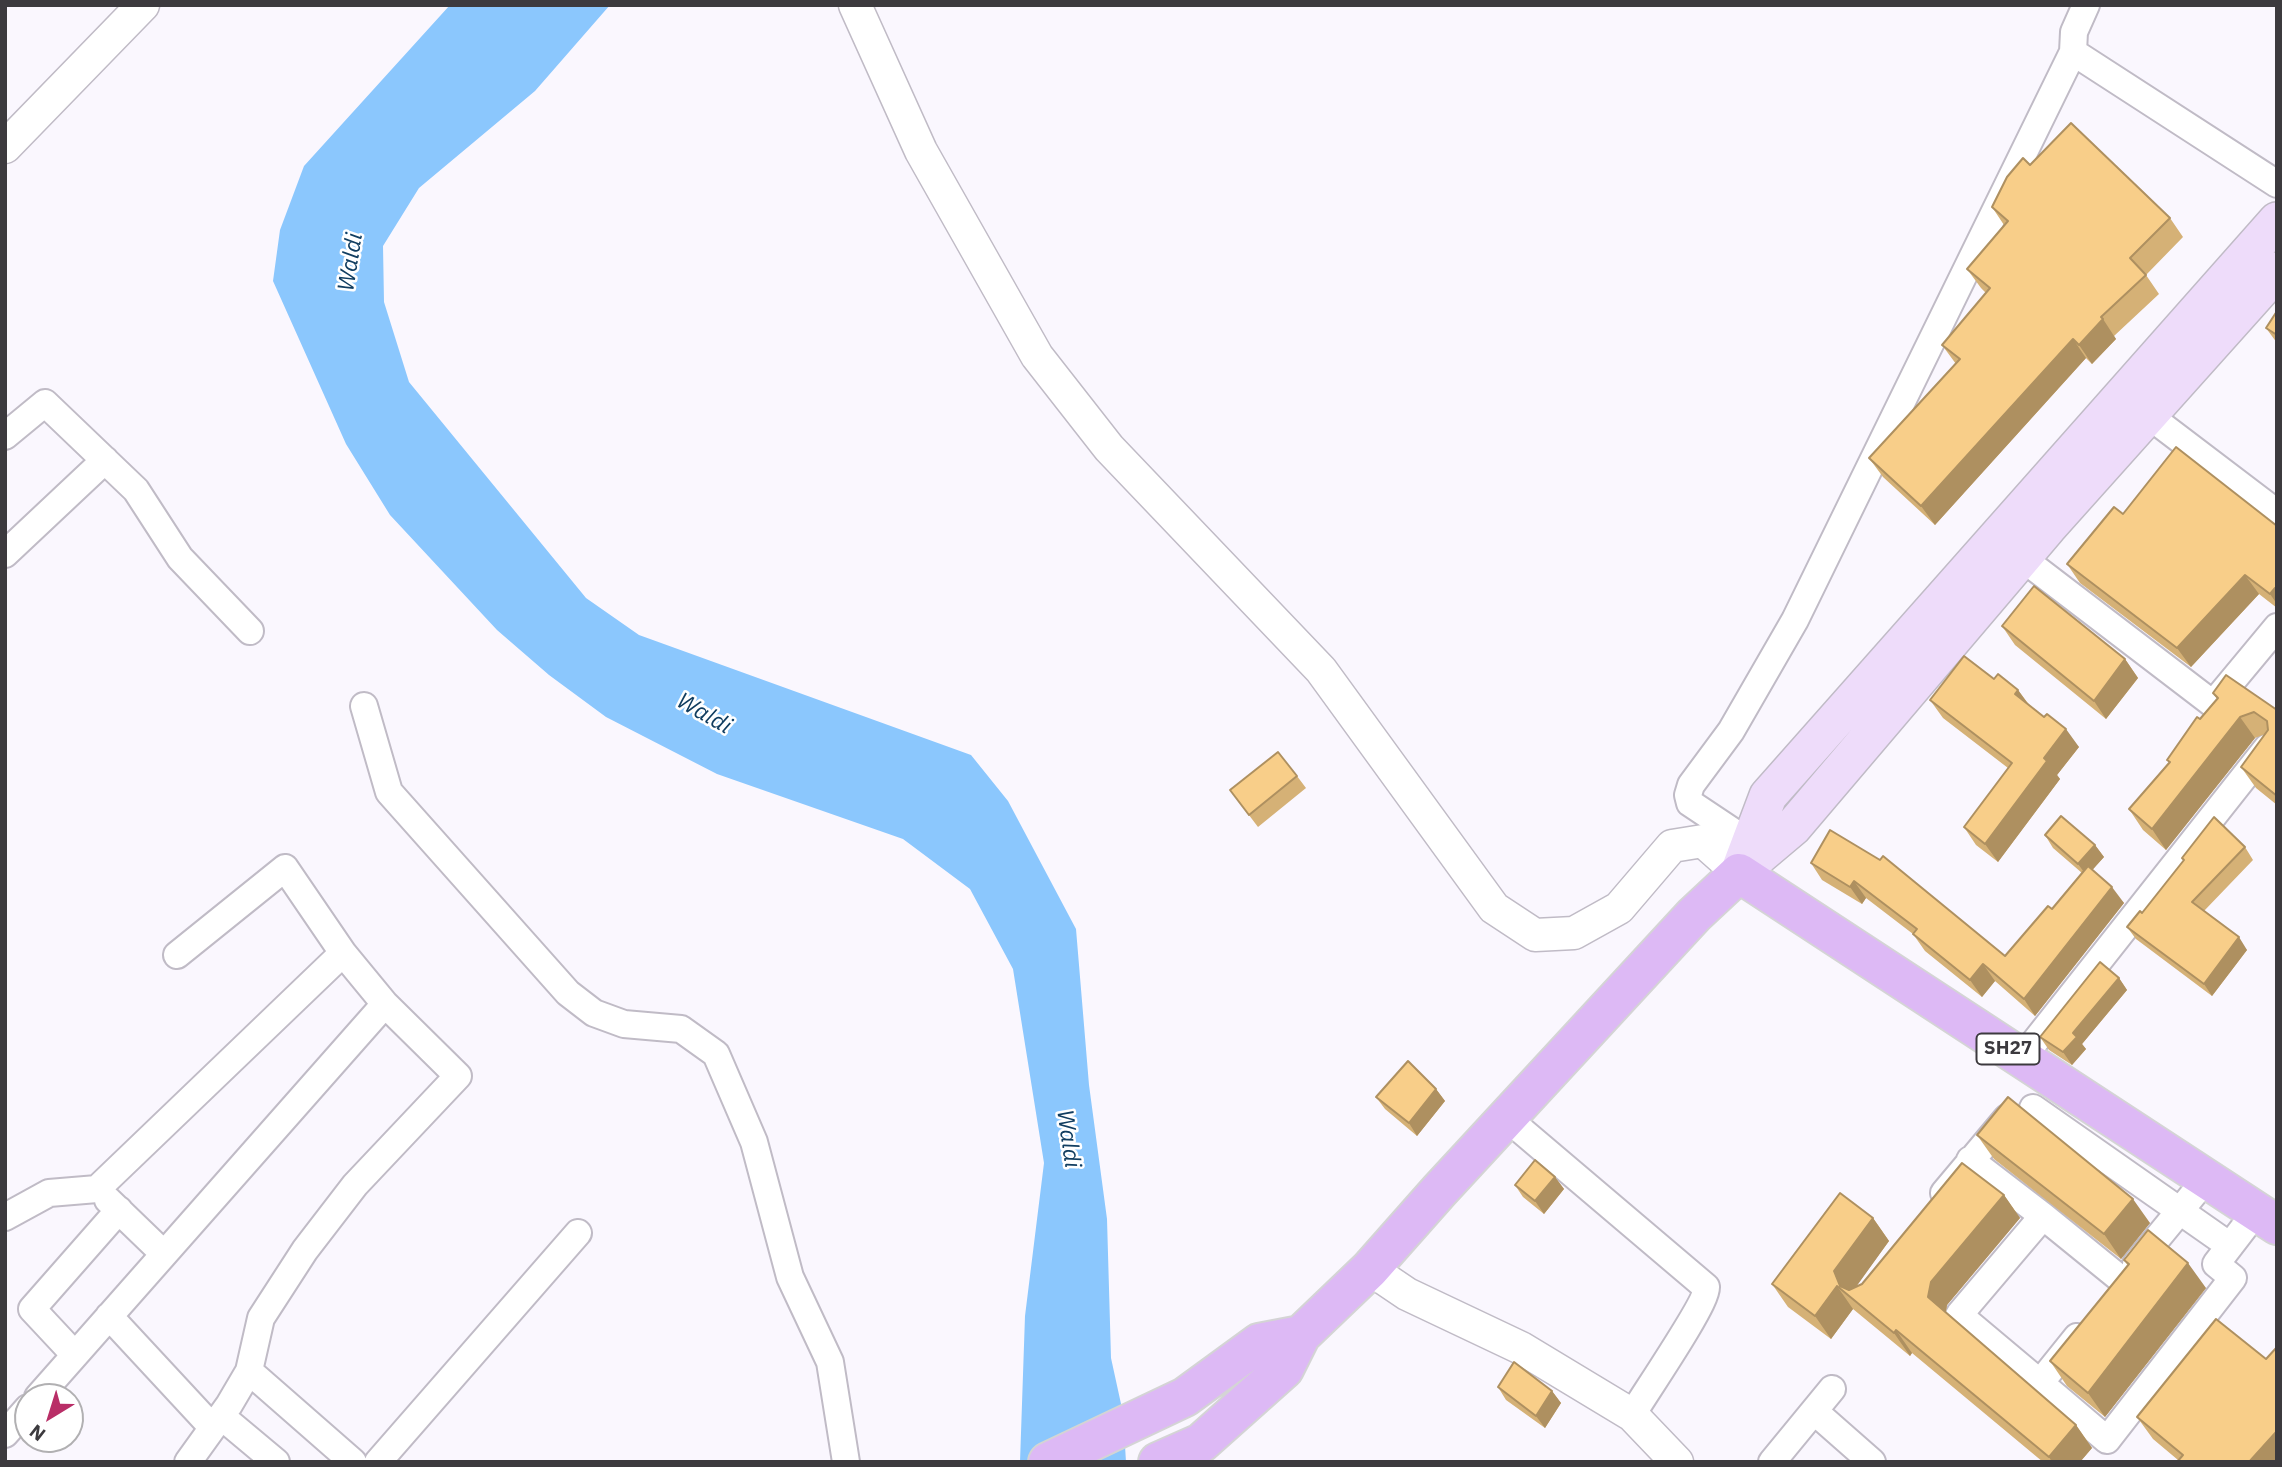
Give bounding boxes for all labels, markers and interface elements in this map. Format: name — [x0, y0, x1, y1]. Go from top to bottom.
water label: Waldi — [333, 231, 369, 293]
water label: Waldi — [672, 687, 736, 741]
road number: SH27 — [1976, 1034, 2039, 1064]
water label: Waldi — [1050, 1108, 1086, 1170]
north arrow — [14, 1383, 84, 1453]
text: N — [24, 1419, 50, 1447]

